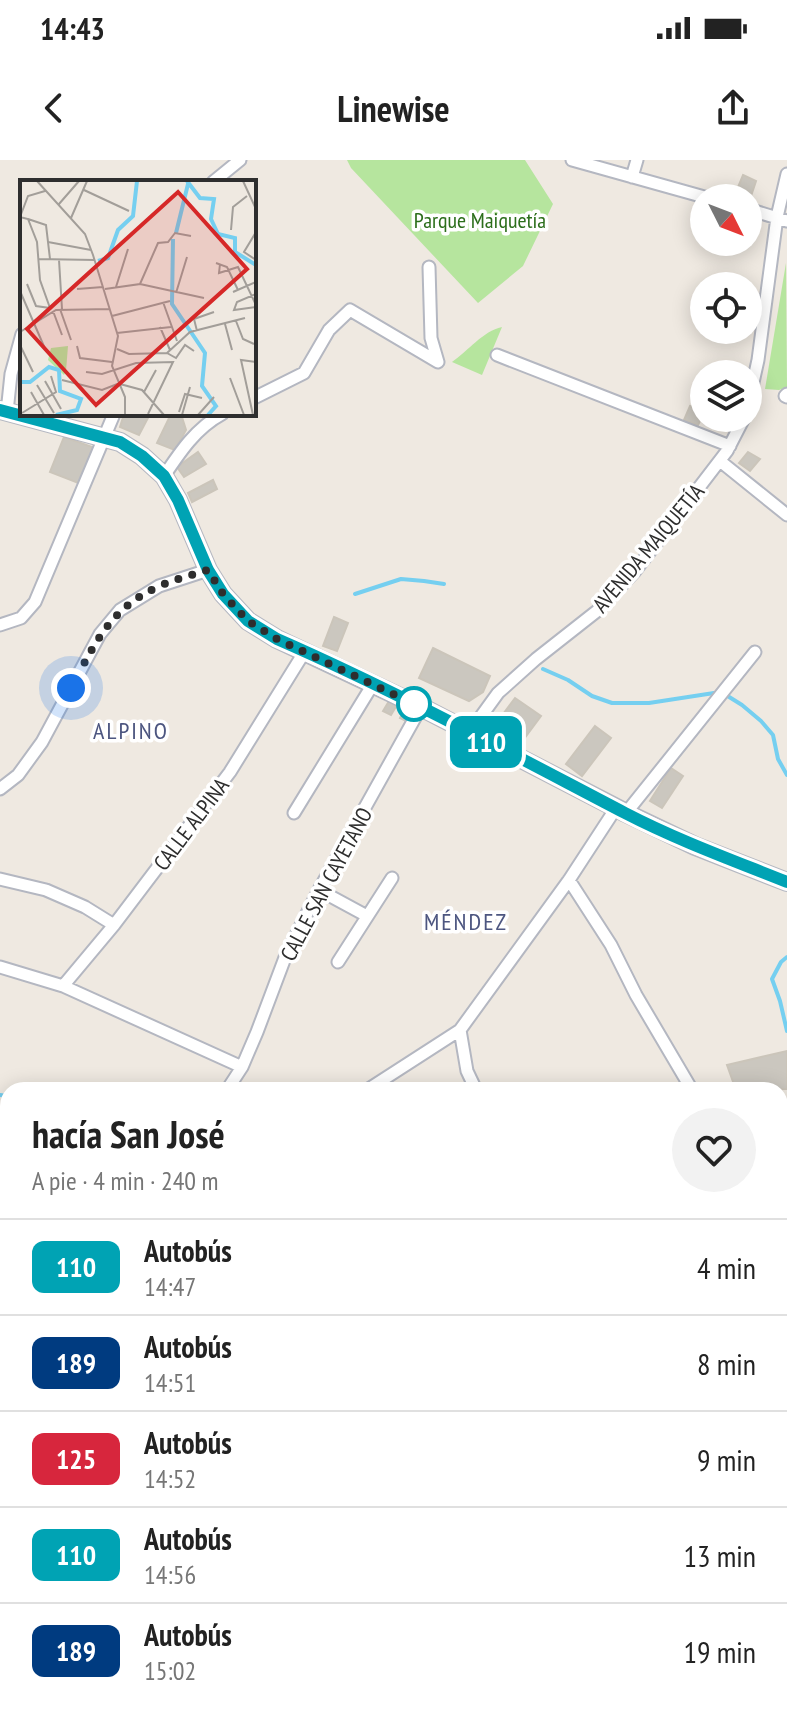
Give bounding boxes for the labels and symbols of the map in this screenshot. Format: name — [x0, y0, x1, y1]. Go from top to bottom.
inset map — [20, 180, 256, 416]
north arrow — [690, 184, 762, 256]
park label: Parque Maiquetía — [414, 206, 546, 234]
street label: AVENIDA MAIQUETÍA — [586, 477, 710, 618]
your location — [51, 668, 91, 708]
unlabelled marker — [397, 687, 431, 721]
district label: ALPINO — [93, 715, 169, 746]
line badge: 110 — [440, 716, 532, 768]
street label: CALLE ALPINA — [147, 772, 235, 876]
street label: CALLE SAN CAYETANO — [274, 803, 378, 965]
district label: MÉNDEZ — [424, 906, 508, 937]

